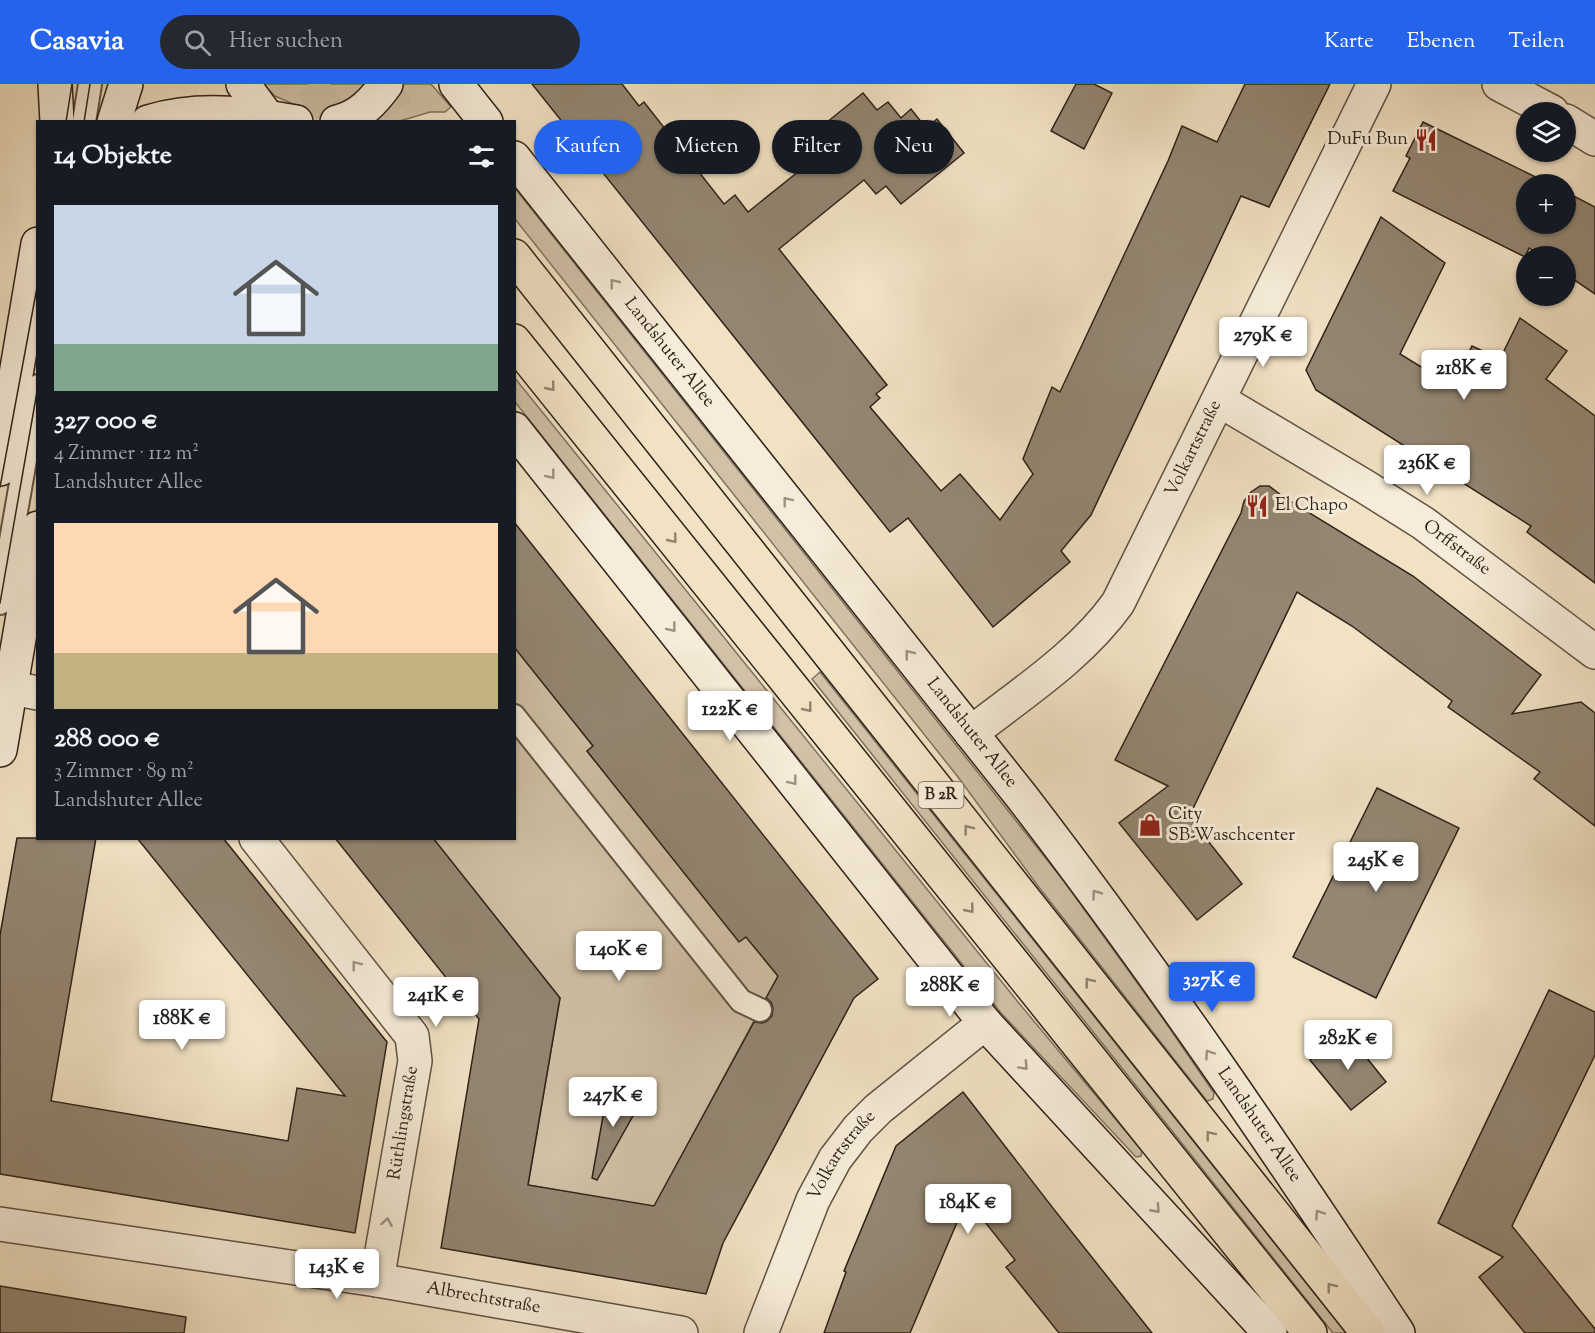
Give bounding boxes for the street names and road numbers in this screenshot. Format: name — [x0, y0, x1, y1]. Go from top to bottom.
street label: Landshuter Allee — [617, 292, 721, 413]
street label: Volkartstraße — [1159, 396, 1229, 501]
street label: Orffstraße — [1417, 514, 1496, 582]
street label: Landshuter Allee — [919, 673, 1023, 794]
road number: B 2R — [918, 782, 964, 808]
street label: Landshuter Allee — [1210, 1063, 1307, 1188]
street label: Rüthlingstraße — [382, 1064, 426, 1182]
street label: Volkartstraße — [802, 1105, 882, 1205]
street label: Albrechtstraße — [424, 1276, 542, 1321]

